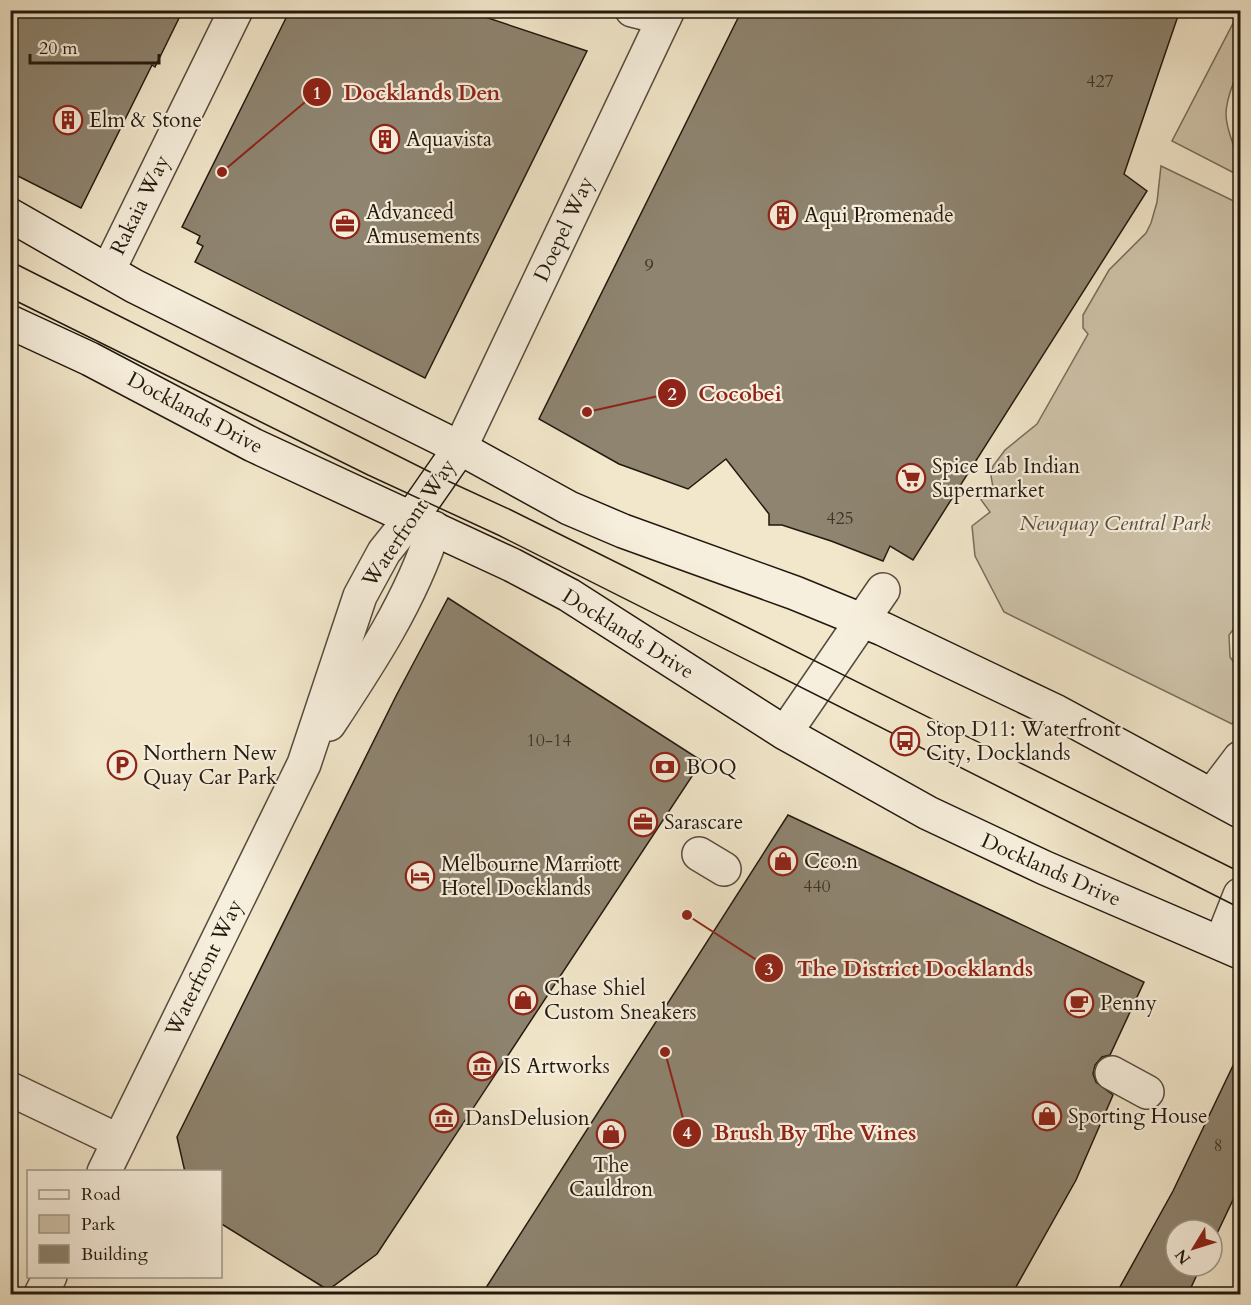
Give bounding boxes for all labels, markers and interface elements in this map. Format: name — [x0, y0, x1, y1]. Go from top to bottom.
scale bar — [30, 27, 159, 65]
text: 20 m — [39, 36, 78, 61]
house number: 427 — [1086, 69, 1114, 94]
callout: Docklands Den — [302, 72, 512, 112]
text: Docklands Den — [344, 78, 500, 108]
text: 1 — [312, 81, 322, 106]
building icon: Elm & Stone — [52, 104, 84, 136]
place label: Elm & Stone — [89, 106, 202, 135]
building icon: Aquavista — [369, 123, 401, 155]
place label: Aquavista — [406, 125, 492, 154]
street label: Rakaia Way — [103, 150, 177, 260]
street label: Doepel Way — [527, 172, 601, 286]
place label: Advanced Amusements — [366, 198, 480, 251]
building icon: Aqui Promenade — [767, 199, 799, 231]
place label: Aqui Promenade — [804, 201, 954, 230]
office icon: Advanced Amusements — [329, 208, 361, 240]
house number: 9 — [644, 253, 654, 278]
street label: Docklands Drive — [122, 365, 268, 461]
callout: Cocobei — [657, 373, 794, 413]
text: Cocobei — [698, 379, 782, 409]
text: 2 — [667, 382, 677, 407]
place label: Spice Lab Indian Supermarket — [932, 452, 1080, 505]
street label: Waterfront Way — [355, 453, 463, 594]
supermarket icon: Spice Lab Indian Supermarket — [895, 462, 927, 494]
house number: 425 — [826, 506, 854, 531]
park label: Newquay Central Park — [1020, 509, 1211, 538]
street label: Docklands Drive — [557, 582, 699, 686]
place label: Stop D11: Waterfront City, Docklands — [926, 715, 1121, 768]
bus stop icon: Stop D11: Waterfront City, Docklands — [889, 725, 921, 757]
house number: 10-14 — [527, 728, 571, 753]
place label: Northern New Quay Car Park — [143, 739, 278, 792]
parking icon: Northern New Quay Car Park — [106, 749, 138, 781]
bank icon: BOQ — [649, 751, 681, 783]
place label: BOQ — [686, 753, 737, 782]
office icon: Sarascare — [627, 806, 659, 838]
place label: Sarascare — [664, 808, 743, 837]
street label: Docklands Drive — [976, 826, 1126, 914]
shop icon: Cco.n — [767, 845, 799, 877]
place label: Cco.n — [804, 847, 858, 876]
place label: Melbourne Marriott Hotel Docklands — [441, 850, 620, 903]
hotel icon: Melbourne Marriott Hotel Docklands — [404, 860, 436, 892]
house number: 440 — [803, 874, 831, 899]
street label: Waterfront Way — [158, 895, 250, 1042]
callout: The District Docklands — [754, 948, 1045, 988]
text: The District Docklands — [797, 954, 1033, 984]
text: 3 — [764, 957, 774, 982]
place label: Chase Shiel Custom Sneakers — [544, 974, 697, 1027]
shop icon: Chase Shiel Custom Sneakers — [507, 984, 539, 1016]
cafe icon: Penny — [1063, 987, 1095, 1019]
place label: Penny — [1100, 989, 1157, 1018]
museum icon: IS Artworks — [466, 1050, 498, 1082]
place label: IS Artworks — [503, 1052, 610, 1081]
shop icon: Sporting House — [1031, 1100, 1063, 1132]
museum icon: DansDelusion — [428, 1102, 460, 1134]
place label: Sporting House — [1068, 1102, 1208, 1131]
place label: DansDelusion — [465, 1104, 590, 1133]
callout: Brush By The Vines — [672, 1113, 929, 1153]
shop icon: The Cauldron — [595, 1118, 627, 1150]
text: Brush By The Vines — [714, 1118, 916, 1148]
text: 4 — [682, 1121, 692, 1146]
house number: 8 — [1213, 1133, 1223, 1158]
place label: The Cauldron — [569, 1151, 653, 1204]
legend — [27, 1170, 222, 1278]
text: Road — [81, 1182, 121, 1207]
text: Park — [81, 1212, 116, 1237]
north arrow — [1164, 1218, 1224, 1278]
text: Building — [81, 1242, 149, 1267]
text: N — [1170, 1244, 1196, 1269]

